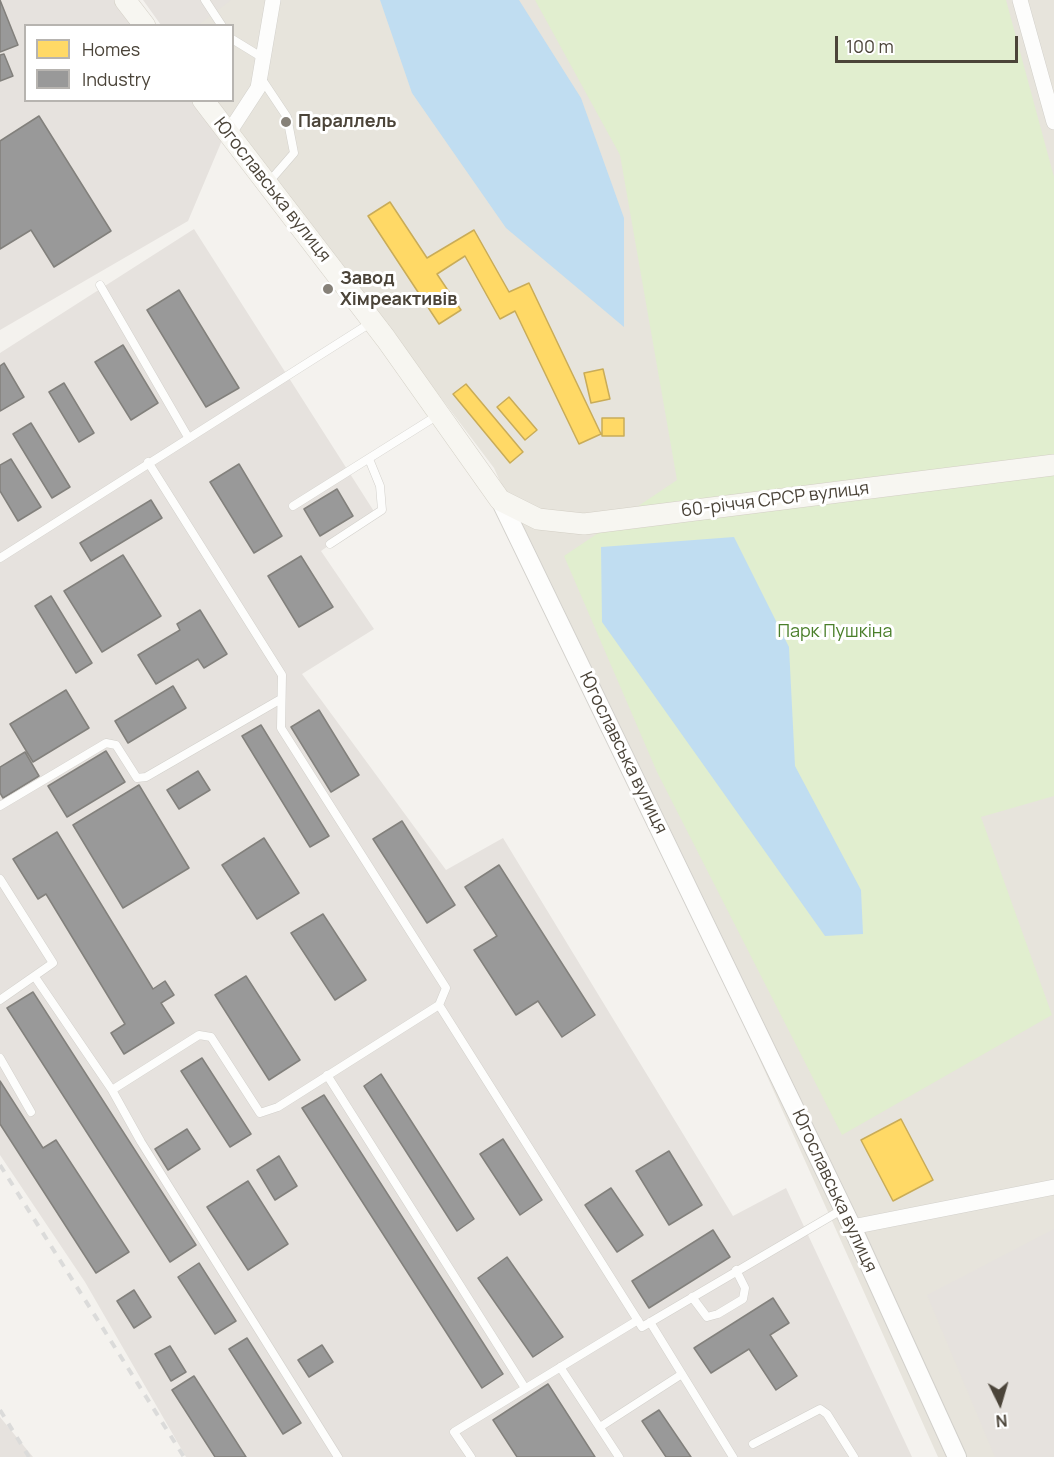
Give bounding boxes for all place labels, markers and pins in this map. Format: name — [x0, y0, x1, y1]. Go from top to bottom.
place label: Параллель — [298, 111, 397, 133]
marker: Параллель — [279, 115, 293, 129]
place label: Завод Хімреактивів — [340, 268, 457, 310]
marker: Завод Хімреактивів — [321, 282, 335, 296]

